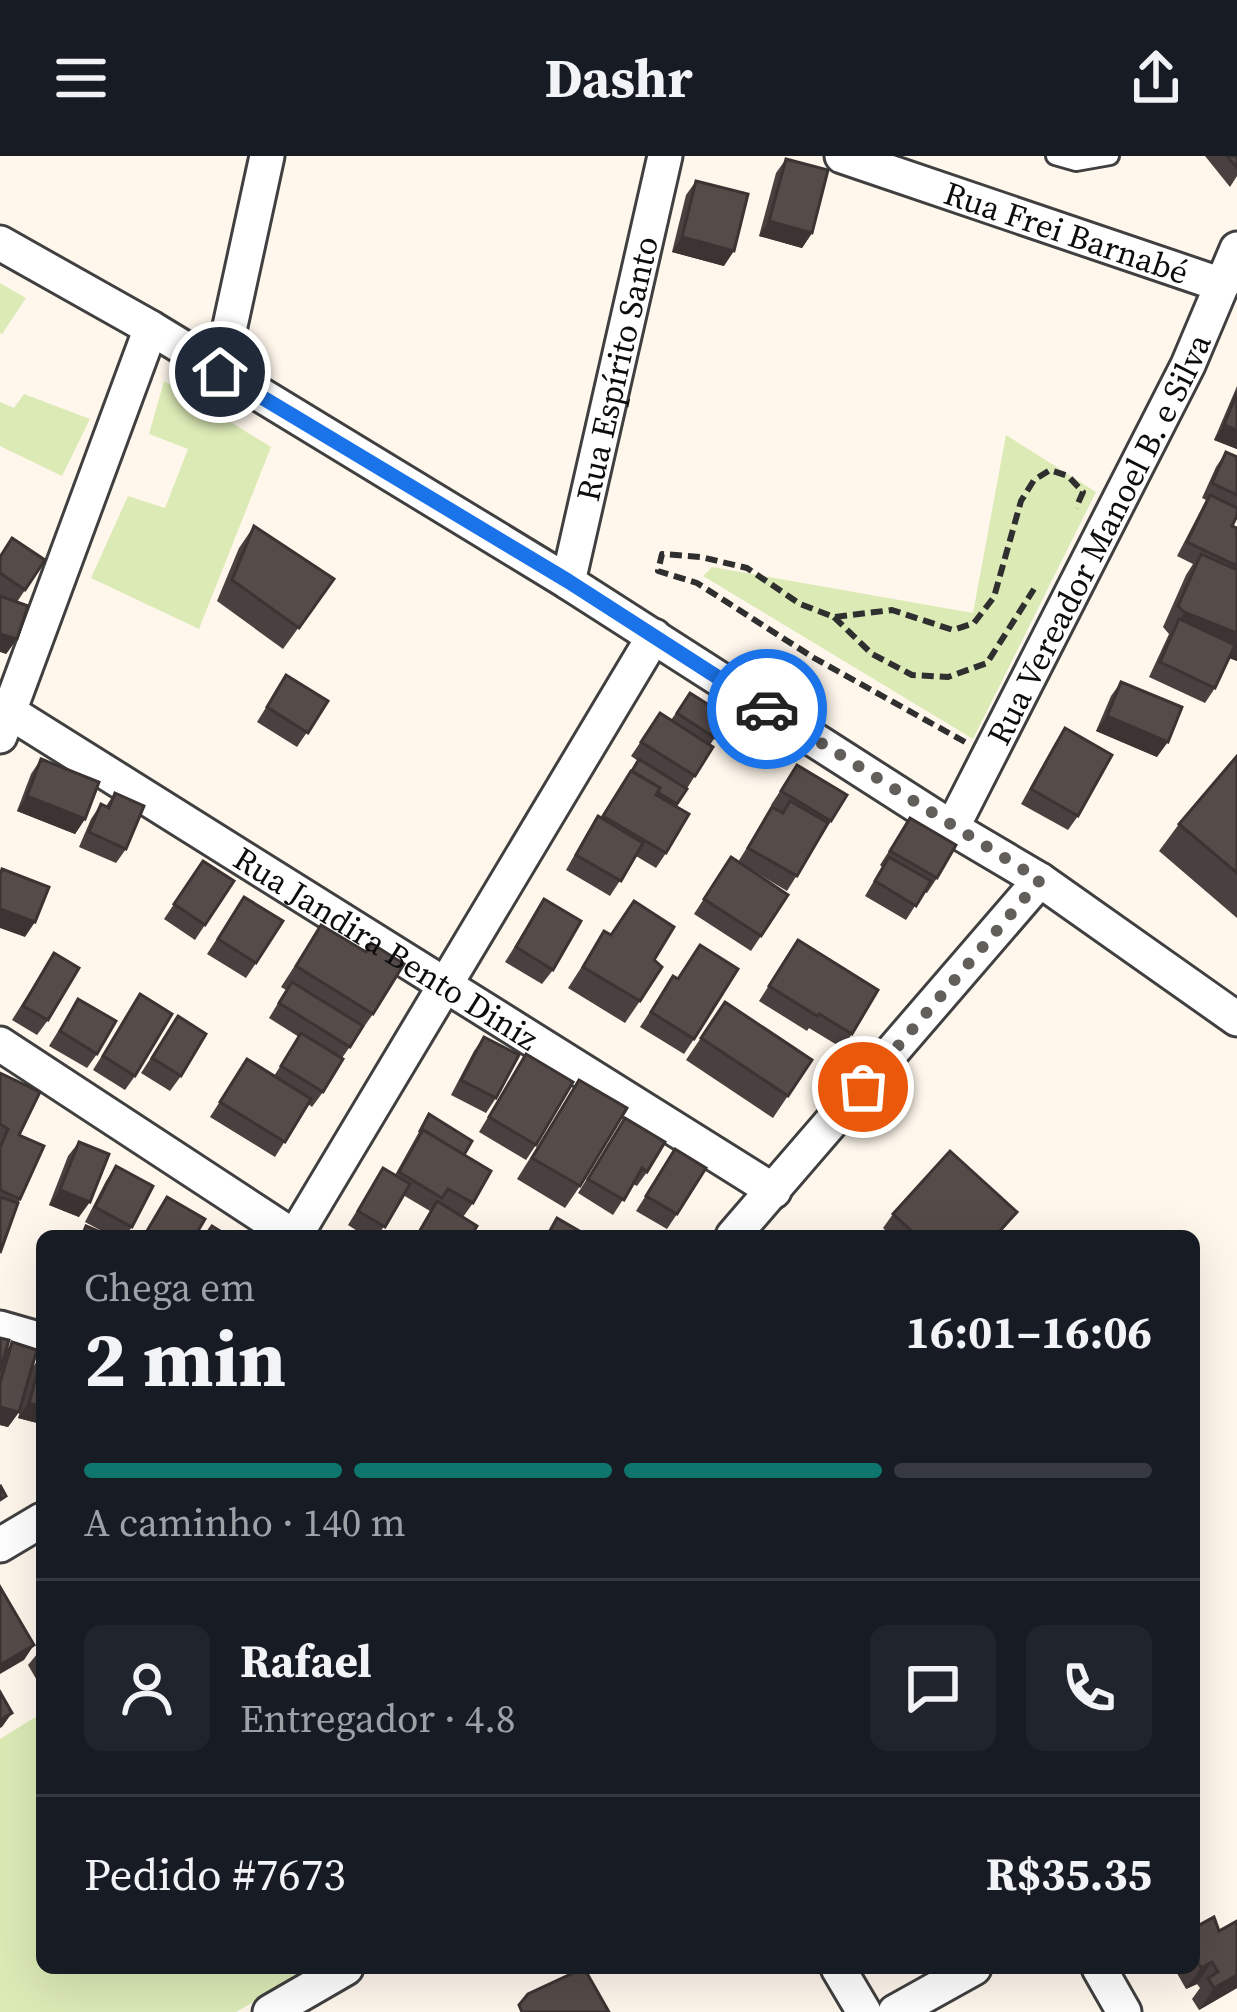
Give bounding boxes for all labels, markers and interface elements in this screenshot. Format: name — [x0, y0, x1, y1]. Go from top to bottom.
text: Dashr — [544, 41, 693, 115]
icon: menu — [48, 45, 114, 111]
icon: share — [1123, 45, 1189, 111]
street label: Rua Frei Barnabé — [938, 170, 1195, 295]
street label: Rua Espírito Santo — [565, 232, 669, 505]
pin — [169, 321, 271, 423]
street label: Rua Vereador Manoel B. e Silva — [976, 327, 1221, 752]
icon: home — [187, 339, 253, 405]
courier — [707, 649, 827, 769]
icon: car — [734, 676, 800, 742]
street label: Rua Jandira Bento Diniz — [225, 836, 547, 1061]
pin — [812, 1036, 914, 1138]
icon: bag — [830, 1054, 896, 1120]
text: Chega em — [84, 1261, 255, 1314]
text: 16:01–16:06 — [906, 1301, 1152, 1363]
text: 2 min — [84, 1305, 286, 1412]
text: A caminho · 140 m — [84, 1496, 406, 1549]
button: person — [84, 1625, 210, 1751]
button: chat — [870, 1625, 996, 1751]
button: phone — [1026, 1625, 1152, 1751]
text: Rafael — [240, 1630, 372, 1692]
text: Entregador · 4.8 — [240, 1692, 516, 1745]
text: Pedido #7673 — [84, 1843, 346, 1905]
text: R$35.35 — [986, 1843, 1152, 1905]

